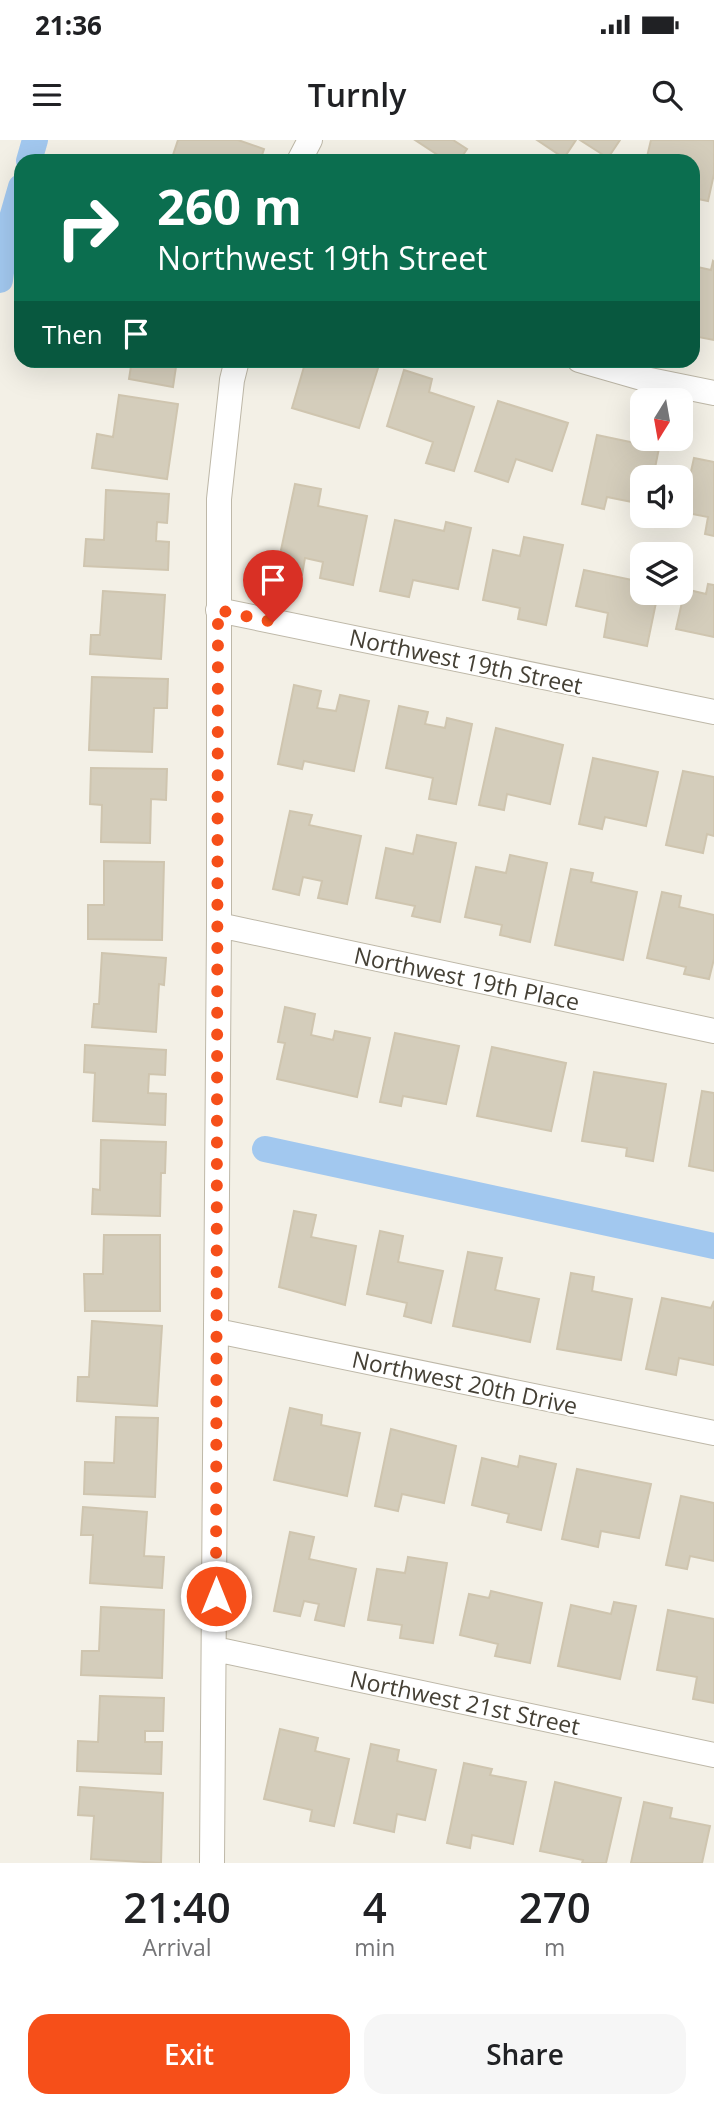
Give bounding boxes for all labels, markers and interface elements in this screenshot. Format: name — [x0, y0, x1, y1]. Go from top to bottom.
text: 21:36 — [35, 7, 102, 43]
text: Turnly — [308, 73, 406, 116]
icon: menu — [28, 76, 66, 114]
icon: search — [648, 76, 686, 114]
text: 260 m — [157, 173, 302, 239]
icon: right — [42, 182, 133, 273]
text: Northwest 19th Street — [157, 236, 488, 279]
icon: arrive — [117, 315, 155, 353]
text: Then — [42, 316, 103, 352]
north arrow — [630, 388, 693, 452]
map controls — [630, 388, 693, 605]
button: sound — [630, 465, 693, 528]
button: layers — [630, 542, 693, 605]
pin — [243, 550, 303, 622]
icon: arrive — [254, 561, 292, 599]
street label: Northwest 19th Street — [346, 621, 586, 701]
street label: Northwest 19th Place — [351, 938, 583, 1018]
street label: Northwest 20th Drive — [349, 1342, 581, 1422]
position arrow — [179, 1559, 253, 1633]
street label: Northwest 21st Street — [347, 1662, 583, 1742]
text: 21:40 — [123, 1878, 231, 1935]
text: 4 — [363, 1878, 387, 1935]
text: 270 — [519, 1878, 591, 1935]
text: Arrival — [142, 1931, 212, 1963]
text: min — [354, 1931, 395, 1963]
text: m — [544, 1931, 565, 1963]
button: Exit — [28, 2014, 350, 2094]
button: Share — [364, 2014, 686, 2094]

